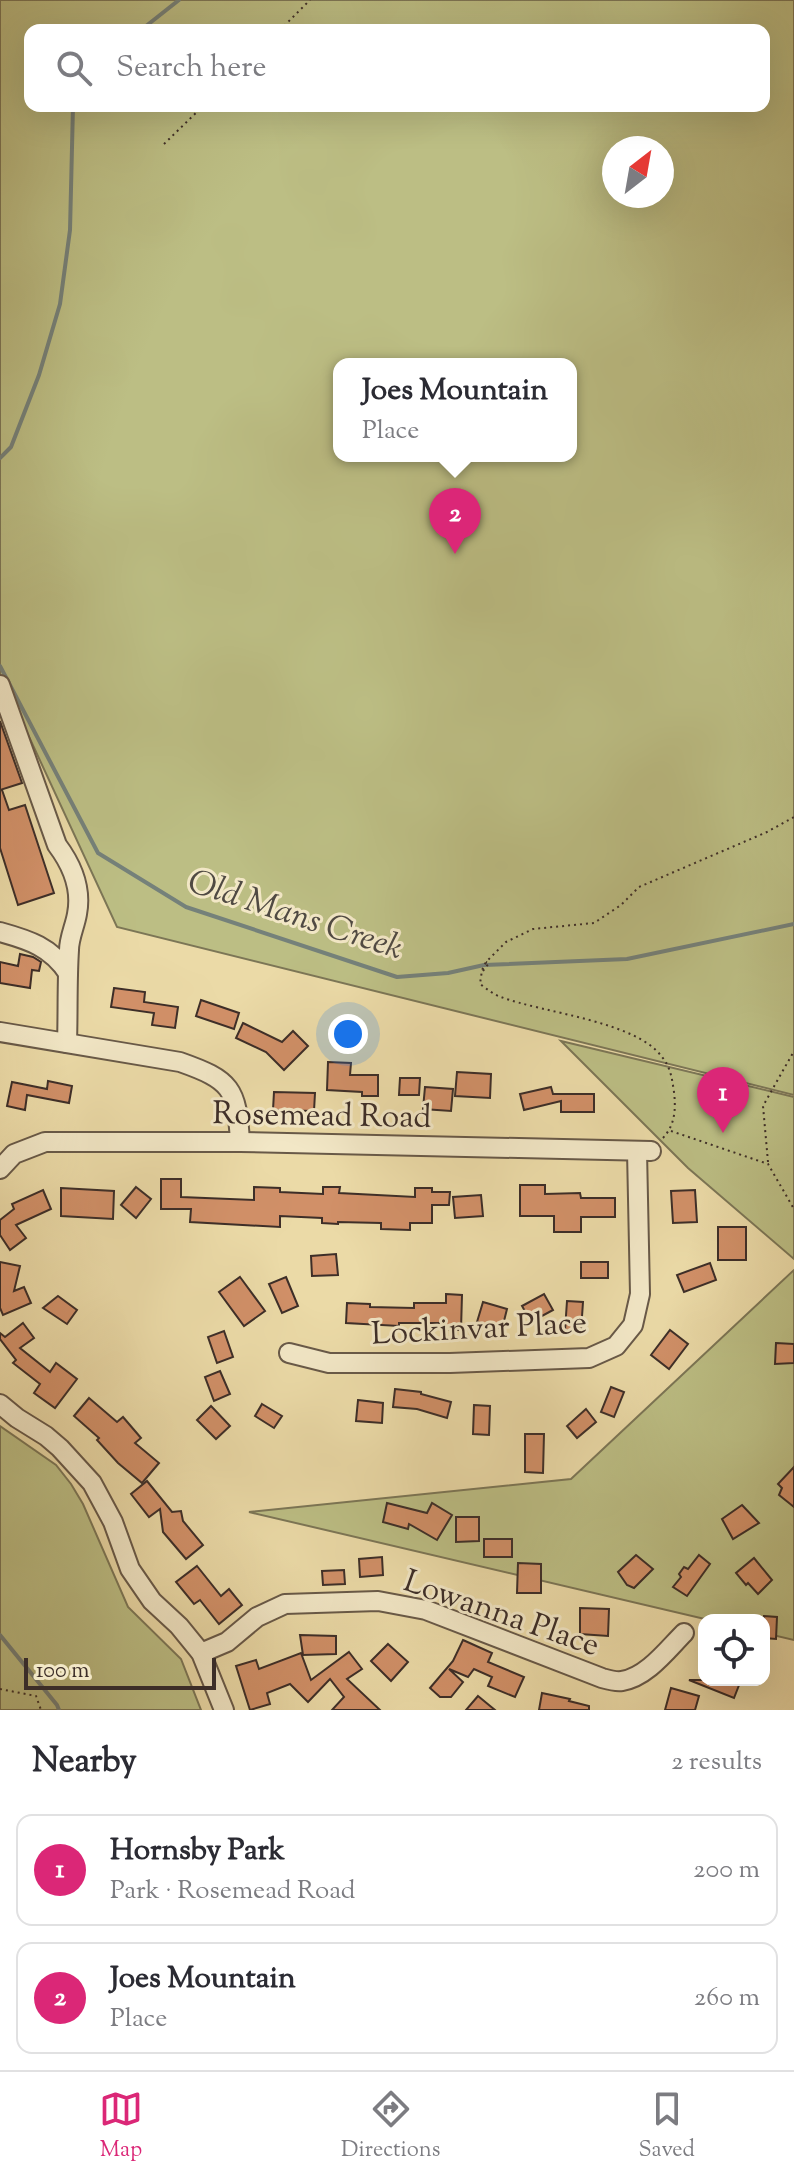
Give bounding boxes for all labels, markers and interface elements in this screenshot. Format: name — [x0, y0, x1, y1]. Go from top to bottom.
search box — [24, 24, 770, 112]
icon: search — [52, 46, 96, 90]
text: Search here — [116, 47, 266, 90]
north arrow — [602, 136, 674, 208]
popup — [333, 358, 577, 462]
text: Joes Mountain — [362, 370, 548, 413]
text: Place — [362, 413, 419, 450]
pin: 2 — [429, 488, 481, 554]
water label: Old Mans Creek — [181, 859, 409, 974]
your location — [328, 1014, 368, 1054]
pin: 1 — [697, 1067, 749, 1133]
street label: Rosemead Road — [212, 1092, 432, 1142]
street label: Lockinvar Place — [370, 1301, 588, 1359]
street label: Lowanna Place — [397, 1560, 605, 1670]
map controls — [698, 1614, 770, 1686]
button: locate — [698, 1614, 770, 1686]
scale bar — [24, 1654, 216, 1690]
text: 100 m — [36, 1656, 89, 1688]
text: Nearby — [32, 1738, 137, 1787]
text: 2 results — [671, 1744, 762, 1781]
text: Hornsby Park — [110, 1830, 285, 1873]
text: 1 — [56, 1852, 64, 1889]
text: 200 m — [693, 1852, 760, 1889]
text: Park · Rosemead Road — [110, 1873, 355, 1910]
text: Joes Mountain — [110, 1958, 296, 2001]
text: 2 — [54, 1980, 66, 2017]
text: 260 m — [694, 1980, 760, 2017]
text: Place — [110, 2001, 167, 2038]
tab: Map — [99, 2087, 143, 2167]
tab: Directions — [341, 2087, 440, 2167]
tab: Saved — [638, 2087, 695, 2167]

